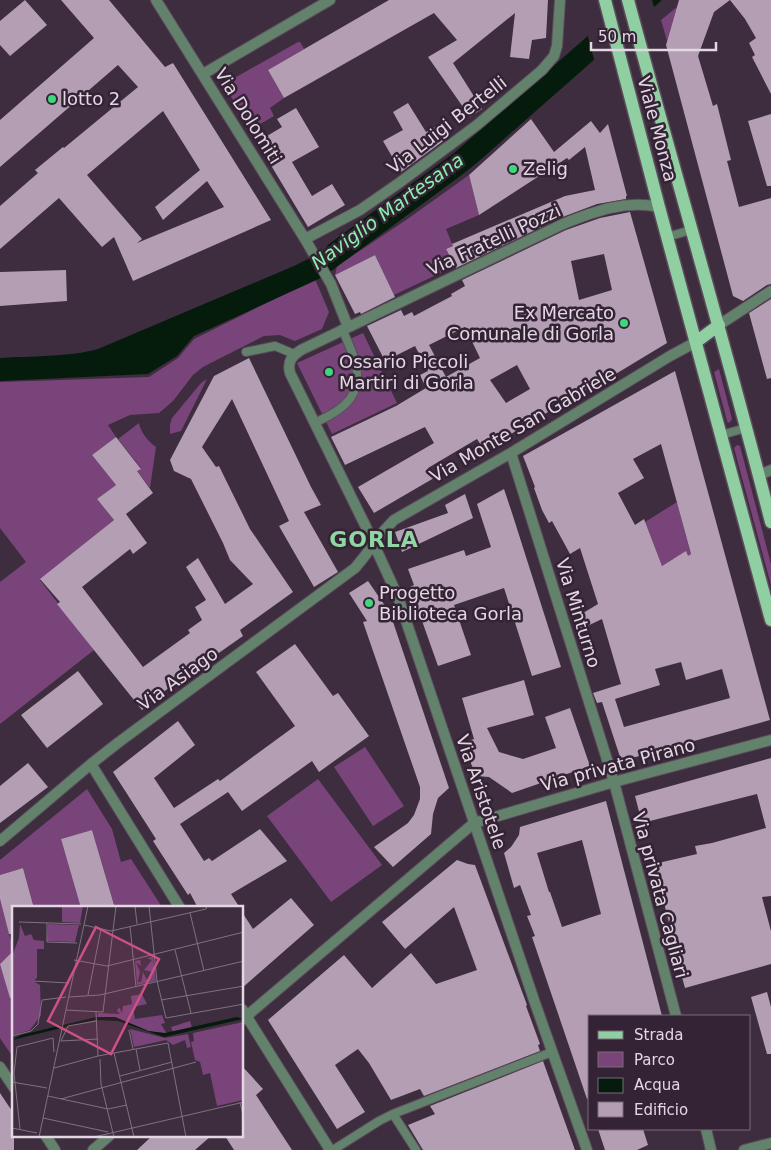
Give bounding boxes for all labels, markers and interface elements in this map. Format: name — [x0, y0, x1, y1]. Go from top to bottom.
scale bar — [591, 20, 716, 52]
text: 50 m — [598, 28, 636, 46]
street label: Via Dolomiti — [211, 64, 286, 168]
street label: Via Luigi Bertelli — [383, 71, 511, 178]
street label: Viale Monza — [633, 74, 682, 184]
place label: lotto 2 — [62, 88, 120, 109]
marker: lotto 2 — [46, 93, 58, 105]
water label: Naviglio Martesana — [307, 148, 467, 274]
place label: Zelig — [523, 158, 568, 179]
marker: Zelig — [507, 163, 519, 175]
street label: Via Fratelli Pozzi — [424, 199, 564, 280]
place label: Ex Mercato Comunale di Gorla — [447, 302, 614, 344]
marker: Ex Mercato Comunale di Gorla — [618, 317, 630, 329]
place label: Ossario Piccoli Martiri di Gorla — [339, 351, 474, 393]
street label: Via Monte San Gabriele — [426, 363, 619, 486]
marker: Ossario Piccoli Martiri di Gorla — [323, 366, 335, 378]
district label: GORLA — [329, 527, 419, 552]
street label: Via Minturno — [552, 555, 605, 670]
place label: Progetto Biblioteca Gorla — [379, 582, 522, 624]
marker: Progetto Biblioteca Gorla — [363, 597, 375, 609]
street label: Via Asiago — [134, 643, 222, 715]
street label: Via Aristotele — [452, 732, 511, 852]
street label: Via privata Pirano — [538, 734, 698, 795]
street label: Via privata Cagliari — [628, 809, 693, 980]
inset map — [12, 906, 244, 1138]
legend — [588, 1015, 751, 1130]
text: Strada — [634, 1026, 683, 1044]
text: Parco — [634, 1051, 675, 1069]
text: Acqua — [634, 1076, 680, 1094]
text: Edificio — [634, 1101, 688, 1119]

